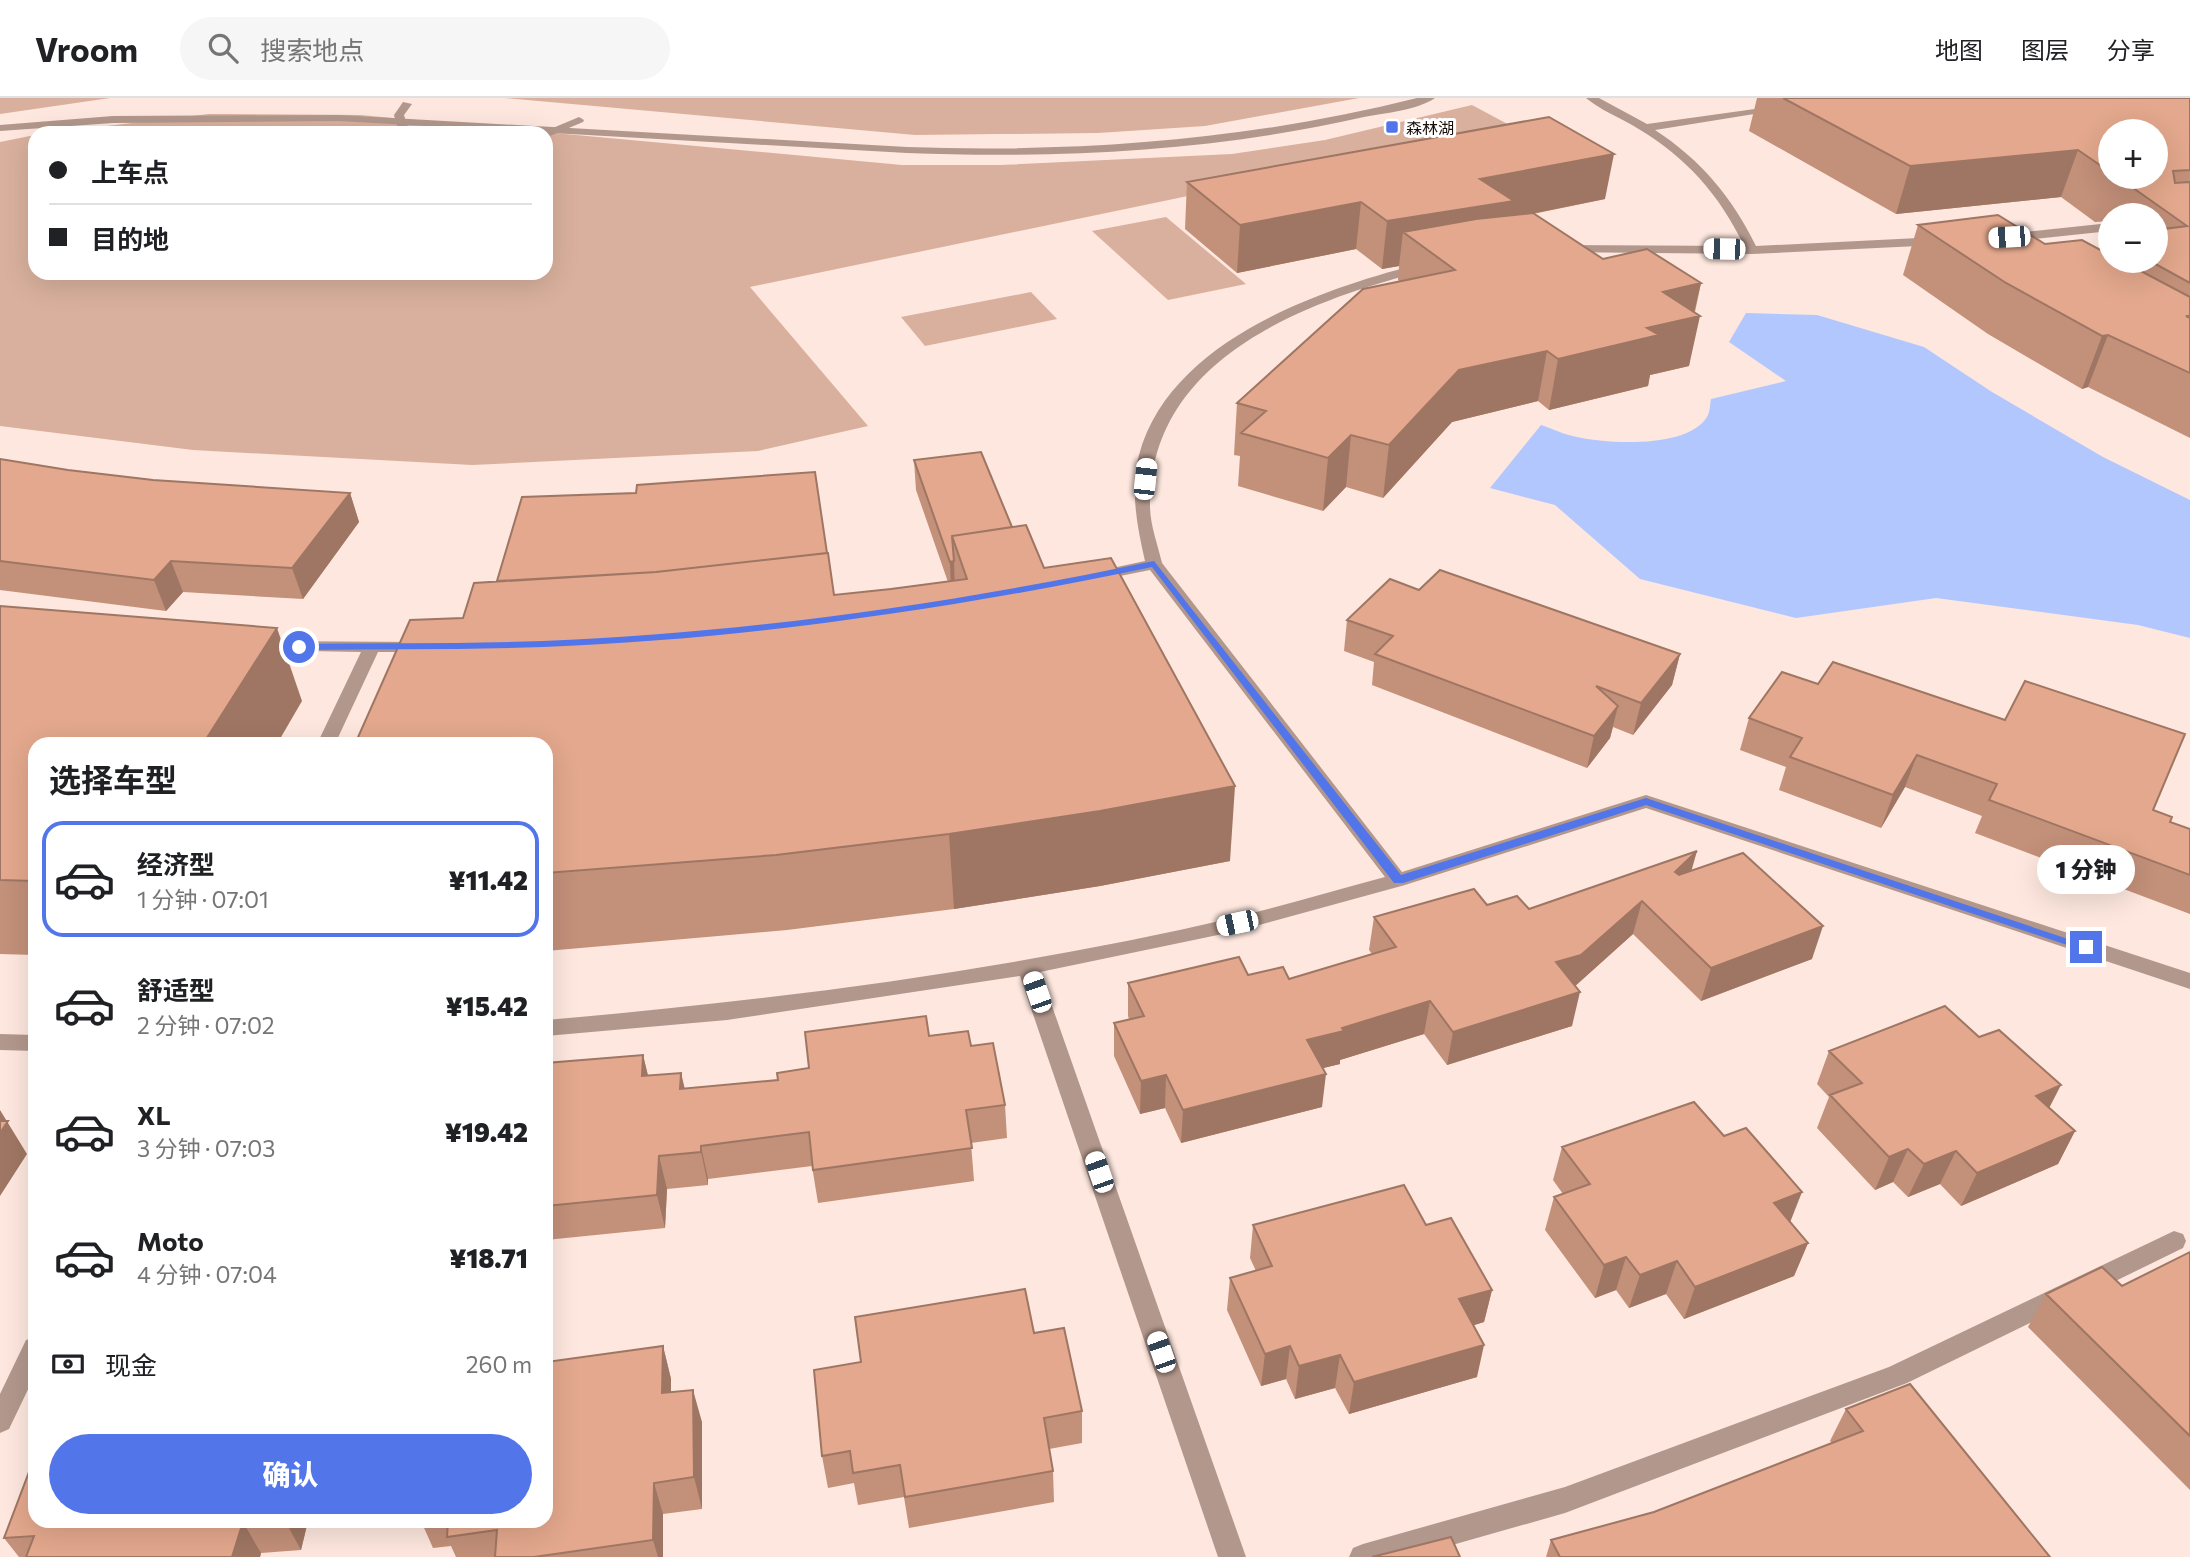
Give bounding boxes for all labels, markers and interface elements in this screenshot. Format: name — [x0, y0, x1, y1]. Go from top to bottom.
search box — [180, 17, 670, 80]
text: Vroom — [35, 28, 138, 69]
icon: search — [204, 29, 242, 67]
text: 搜索地点 — [260, 34, 364, 65]
text: 地图 — [1935, 35, 1983, 64]
text: 图层 — [2021, 35, 2069, 64]
text: 分享 — [2107, 35, 2155, 64]
place label: 森林湖 — [1406, 118, 1454, 137]
marker: 森林湖 — [1384, 119, 1400, 135]
map controls — [2098, 119, 2168, 273]
button: + — [2098, 119, 2168, 189]
text: 上车点 — [91, 156, 169, 187]
button: − — [2098, 203, 2168, 273]
text: 目的地 — [91, 223, 169, 254]
car — [1988, 225, 2031, 249]
car — [1703, 238, 1746, 260]
car — [1133, 457, 1158, 501]
route start — [283, 631, 315, 663]
text: 选择车型 — [49, 759, 177, 799]
callout: 1 分钟 — [2037, 846, 2135, 894]
icon: car — [53, 848, 116, 911]
text: 经济型 — [137, 848, 215, 879]
text: 1 分钟 — [2055, 855, 2117, 883]
text: ¥11.42 — [448, 864, 528, 895]
text: 1 分钟 · 07:01 — [137, 885, 269, 913]
car — [1215, 908, 1260, 938]
route end — [2070, 931, 2102, 963]
car — [1021, 969, 1054, 1015]
icon: car — [53, 974, 116, 1037]
text: 舒适型 — [137, 974, 215, 1005]
text: ¥15.42 — [446, 990, 528, 1021]
text: 2 分钟 · 07:02 — [137, 1011, 275, 1039]
text: XL — [137, 1099, 171, 1130]
icon: car — [53, 1100, 116, 1163]
text: ¥19.42 — [445, 1116, 528, 1147]
text: 3 分钟 · 07:03 — [137, 1134, 275, 1162]
car — [1083, 1149, 1116, 1195]
text: Moto — [137, 1225, 204, 1256]
icon: car — [53, 1226, 116, 1289]
text: ¥18.71 — [449, 1242, 528, 1273]
text: 4 分钟 · 07:04 — [137, 1260, 277, 1288]
car — [1145, 1329, 1178, 1375]
icon: cash — [49, 1345, 87, 1383]
text: 现金 — [105, 1349, 157, 1380]
text: 260 m — [466, 1350, 532, 1378]
button: 确认 — [49, 1434, 532, 1514]

